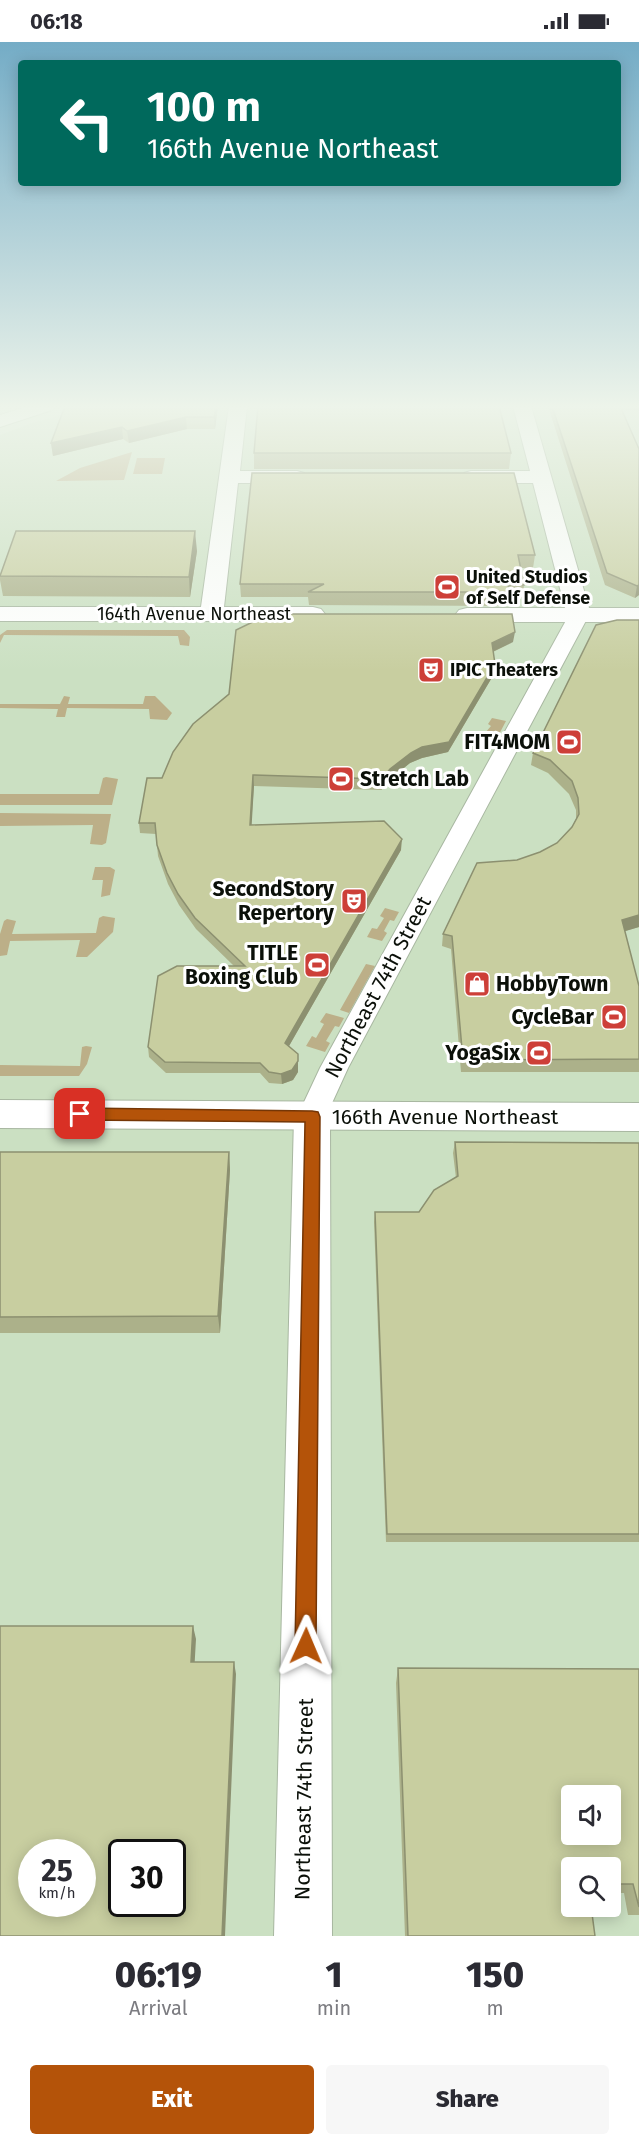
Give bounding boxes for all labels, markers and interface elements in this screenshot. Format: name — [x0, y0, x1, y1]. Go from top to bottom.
text: 06:18 — [30, 8, 83, 35]
text: 100 m — [147, 82, 261, 132]
icon: left — [48, 84, 126, 162]
text: 166th Avenue Northeast — [147, 133, 438, 165]
place label: United Studios of Self Defense — [466, 566, 590, 609]
sports icon: United Studios of Self Defense — [432, 572, 462, 602]
street label: 164th Avenue Northeast — [97, 603, 292, 625]
theatre icon: IPIC Theaters — [416, 655, 446, 685]
place label: IPIC Theaters — [450, 659, 558, 681]
sports icon: FIT4MOM — [554, 727, 584, 757]
place label: FIT4MOM — [464, 729, 550, 755]
sports icon: Stretch Lab — [326, 764, 356, 794]
place label: Stretch Lab — [360, 766, 469, 792]
place label: SecondStory Repertory — [212, 876, 334, 926]
theatre icon: SecondStory Repertory — [339, 886, 369, 916]
street label: Northeast 74th Street — [319, 891, 437, 1082]
place label: TITLE Boxing Club — [185, 940, 298, 990]
sports icon: TITLE Boxing Club — [302, 950, 332, 980]
shop icon: HobbyTown — [462, 969, 492, 999]
place label: HobbyTown — [496, 971, 608, 997]
sports icon: CycleBar — [599, 1002, 629, 1032]
place label: CycleBar — [512, 1004, 595, 1030]
sports icon: YogaSix — [524, 1038, 554, 1068]
place label: YogaSix — [444, 1040, 520, 1066]
pin — [54, 1088, 105, 1139]
icon: arrive — [63, 1097, 96, 1130]
street label: 166th Avenue Northeast — [332, 1104, 559, 1130]
position arrow — [274, 1614, 338, 1678]
street label: Northeast 74th Street — [289, 1697, 319, 1900]
map controls — [561, 1785, 621, 1917]
button: sound — [561, 1785, 621, 1845]
speed limit sign: 30 — [108, 1839, 186, 1917]
text: 25 — [41, 1853, 73, 1889]
button: search — [561, 1857, 621, 1917]
text: km/h — [38, 1884, 76, 1902]
text: 06:19 — [115, 1953, 202, 1997]
text: 1 — [325, 1953, 343, 1997]
text: 150 — [466, 1953, 524, 1997]
text: Arrival — [129, 1996, 188, 2020]
text: min — [317, 1996, 351, 2020]
text: m — [487, 1996, 504, 2020]
button: Exit — [30, 2065, 314, 2134]
button: Share — [326, 2065, 609, 2134]

